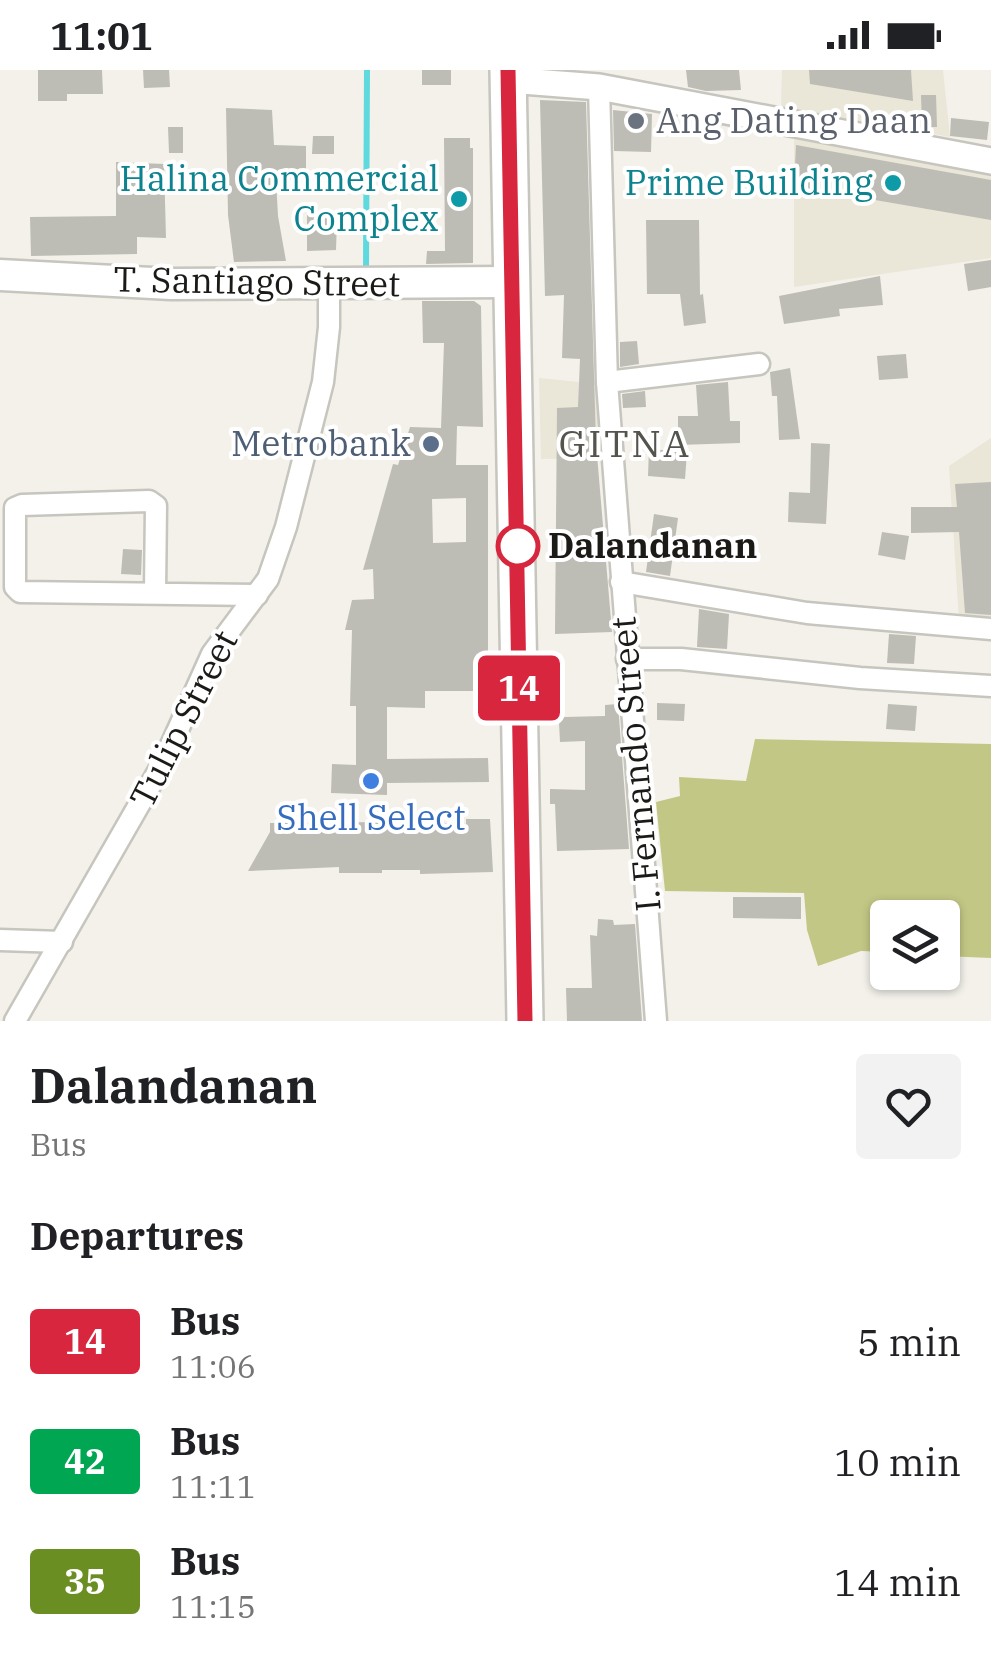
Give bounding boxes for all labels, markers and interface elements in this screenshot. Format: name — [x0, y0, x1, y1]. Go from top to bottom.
text: 11:01 — [50, 11, 153, 60]
place label: Ang Dating Daan — [656, 97, 931, 143]
marker: Ang Dating Daan — [625, 110, 647, 132]
place label: Halina Commercial Complex — [119, 155, 439, 241]
place label: Prime Building — [625, 159, 873, 205]
marker: Prime Building — [882, 172, 904, 194]
marker: Halina Commercial Complex — [448, 188, 470, 210]
street label: T. Santiago Street — [113, 256, 401, 307]
district label: GITNA — [558, 418, 692, 467]
place label: Metrobank — [231, 420, 412, 466]
marker: Metrobank — [420, 433, 442, 455]
place label: Dalandanan — [548, 522, 757, 568]
marker: Dalandanan — [497, 525, 539, 567]
street label: I. Fernando Street — [599, 615, 671, 913]
street label: Tulip Street — [119, 622, 247, 815]
line badge: 14 — [474, 656, 564, 720]
text: 14 — [498, 665, 540, 711]
marker: Shell Select — [360, 770, 382, 792]
place label: Shell Select — [276, 794, 466, 840]
map controls — [870, 900, 960, 990]
button: layers — [870, 900, 960, 990]
text: Dalandanan — [30, 1054, 317, 1116]
button: heart — [856, 1054, 961, 1159]
text: Bus — [30, 1123, 87, 1165]
text: Departures — [30, 1211, 244, 1260]
text: Bus — [170, 1296, 240, 1345]
text: 5 min — [857, 1317, 961, 1366]
text: 14 — [64, 1318, 106, 1364]
text: 11:06 — [170, 1345, 256, 1387]
text: Bus — [170, 1416, 240, 1465]
text: 10 min — [834, 1437, 961, 1486]
text: 42 — [64, 1438, 106, 1484]
text: 11:11 — [170, 1465, 256, 1507]
text: Bus — [170, 1536, 240, 1585]
text: 14 min — [834, 1557, 961, 1606]
text: 35 — [64, 1558, 106, 1604]
text: 11:15 — [170, 1585, 256, 1627]

